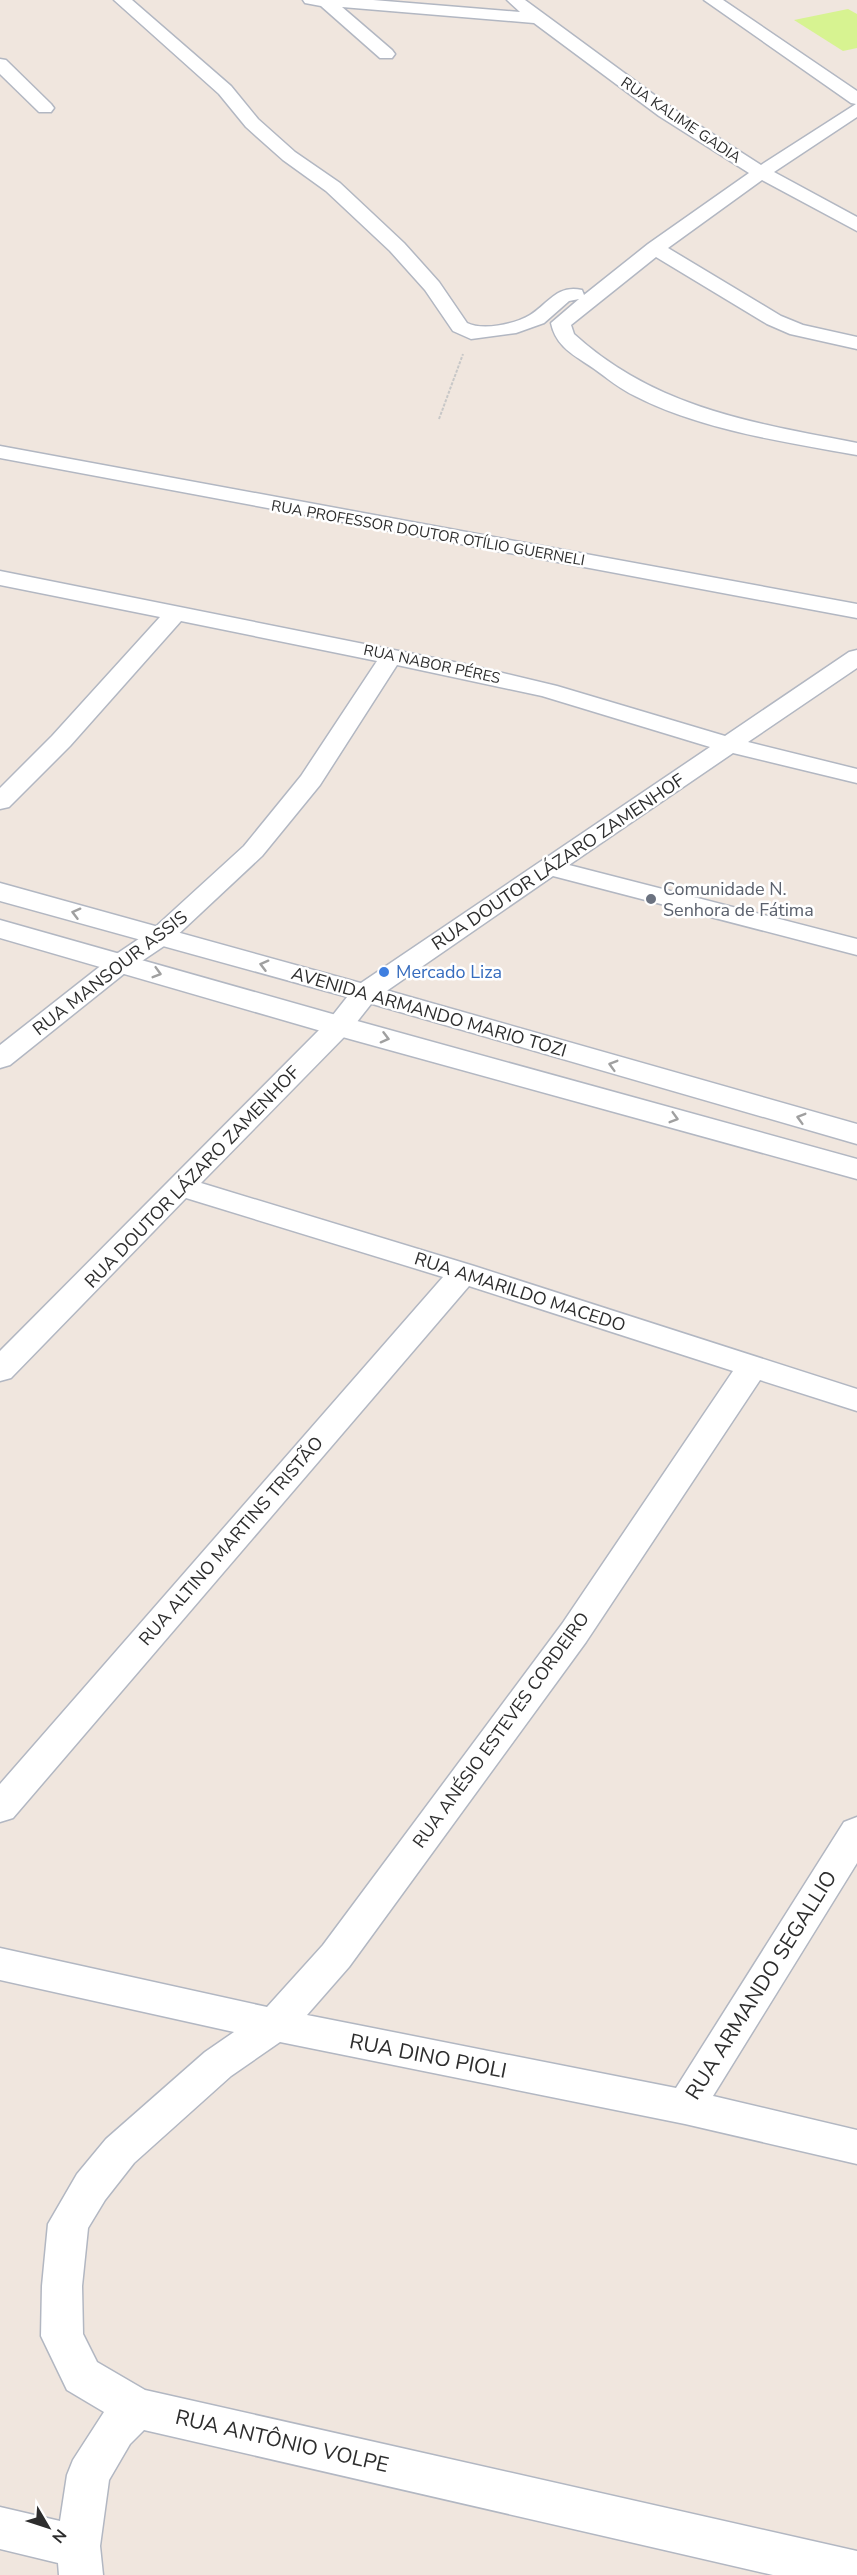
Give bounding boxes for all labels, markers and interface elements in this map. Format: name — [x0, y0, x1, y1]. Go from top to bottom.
street label: RUA KALIME GADIA — [617, 72, 745, 168]
street label: RUA PROFESSOR DOUTOR OTÍLIO GUERNELI — [270, 496, 586, 570]
street label: RUA NABOR PÉRES — [362, 640, 502, 688]
street label: RUA DOUTOR LÁZARO ZAMENHOF — [427, 768, 689, 956]
place label: Comunidade N. Senhora de Fátima — [663, 877, 814, 922]
marker: Comunidade N. Senhora de Fátima — [644, 892, 658, 906]
street label: RUA MANSOUR ASSIS — [28, 905, 192, 1041]
one-way arrow — [71, 908, 82, 920]
one-way arrow — [259, 960, 270, 972]
place label: Mercado Liza — [396, 960, 502, 984]
street label: AVENIDA ARMANDO MARIO TOZI — [289, 961, 569, 1063]
marker: Mercado Liza — [377, 965, 391, 979]
one-way arrow — [151, 966, 162, 978]
one-way arrow — [380, 1031, 390, 1044]
one-way arrow — [608, 1060, 619, 1072]
street label: RUA DOUTOR LÁZARO ZAMENHOF — [79, 1061, 305, 1293]
one-way arrow — [668, 1111, 679, 1123]
one-way arrow — [796, 1113, 806, 1126]
street label: RUA AMARILDO MACEDO — [411, 1246, 629, 1338]
street label: RUA ALTINO MARTINS TRISTÃO — [133, 1431, 329, 1651]
street label: RUA ANÉSIO ESTEVES CORDEIRO — [407, 1607, 595, 1853]
street label: RUA ARMANDO SEGALLIO — [679, 1865, 843, 2105]
street label: RUA DINO PIOLI — [347, 2027, 509, 2085]
street label: RUA ANTÔNIO VOLPE — [173, 2403, 391, 2479]
north arrow — [18, 2497, 78, 2557]
text: N — [47, 2524, 71, 2547]

